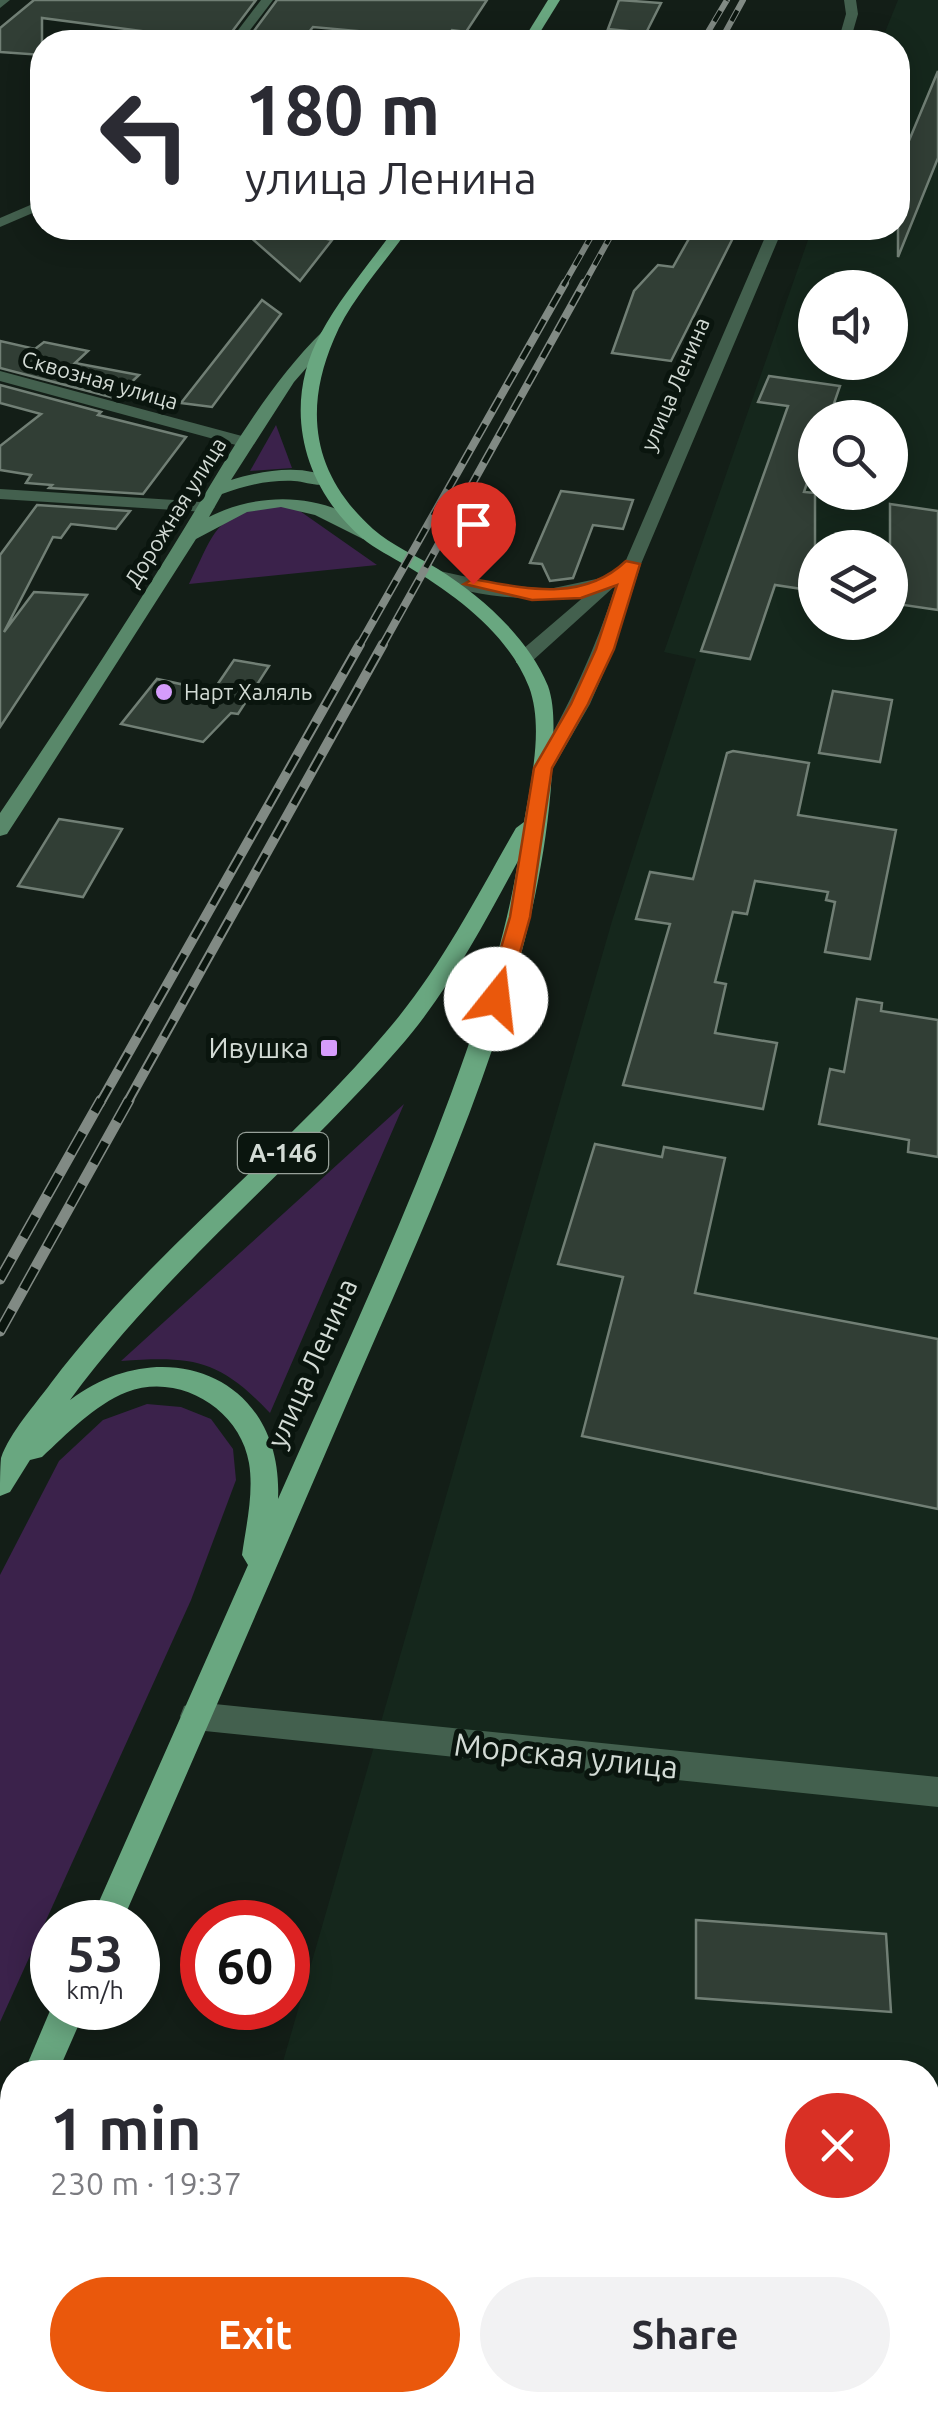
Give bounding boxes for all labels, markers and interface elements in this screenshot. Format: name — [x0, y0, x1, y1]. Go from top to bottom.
icon: left — [80, 70, 210, 200]
text: 180 m — [245, 70, 440, 148]
text: улица Ленина — [245, 152, 537, 203]
map controls — [798, 270, 908, 640]
button: sound — [798, 270, 908, 380]
street label: улица Ленина — [635, 313, 714, 454]
street label: Сквозная улица — [19, 345, 181, 414]
button: search — [798, 400, 908, 510]
street label: Дорожная улица — [119, 433, 231, 591]
pin — [431, 482, 516, 585]
icon: arrive — [446, 497, 501, 552]
button: layers — [798, 530, 908, 640]
place label: Нарт Халяль — [184, 679, 312, 704]
marker: Нарт Халяль — [153, 681, 175, 703]
position arrow — [444, 947, 548, 1051]
place label: Ивушка — [209, 1032, 309, 1063]
marker: Ивушка — [318, 1037, 340, 1059]
road number: А-146 — [238, 1133, 328, 1173]
street label: улица Ленина — [260, 1274, 363, 1452]
street label: Морская улица — [452, 1725, 680, 1785]
speed limit sign: 60 — [180, 1900, 310, 2030]
text: 53 — [67, 1925, 123, 1981]
text: km/h — [66, 1976, 124, 2004]
button: close — [785, 2093, 890, 2198]
text: 1 min — [50, 2094, 202, 2161]
text: 230 m · 19:37 — [50, 2165, 242, 2201]
button: Exit — [50, 2277, 460, 2392]
button: Share — [480, 2277, 890, 2392]

